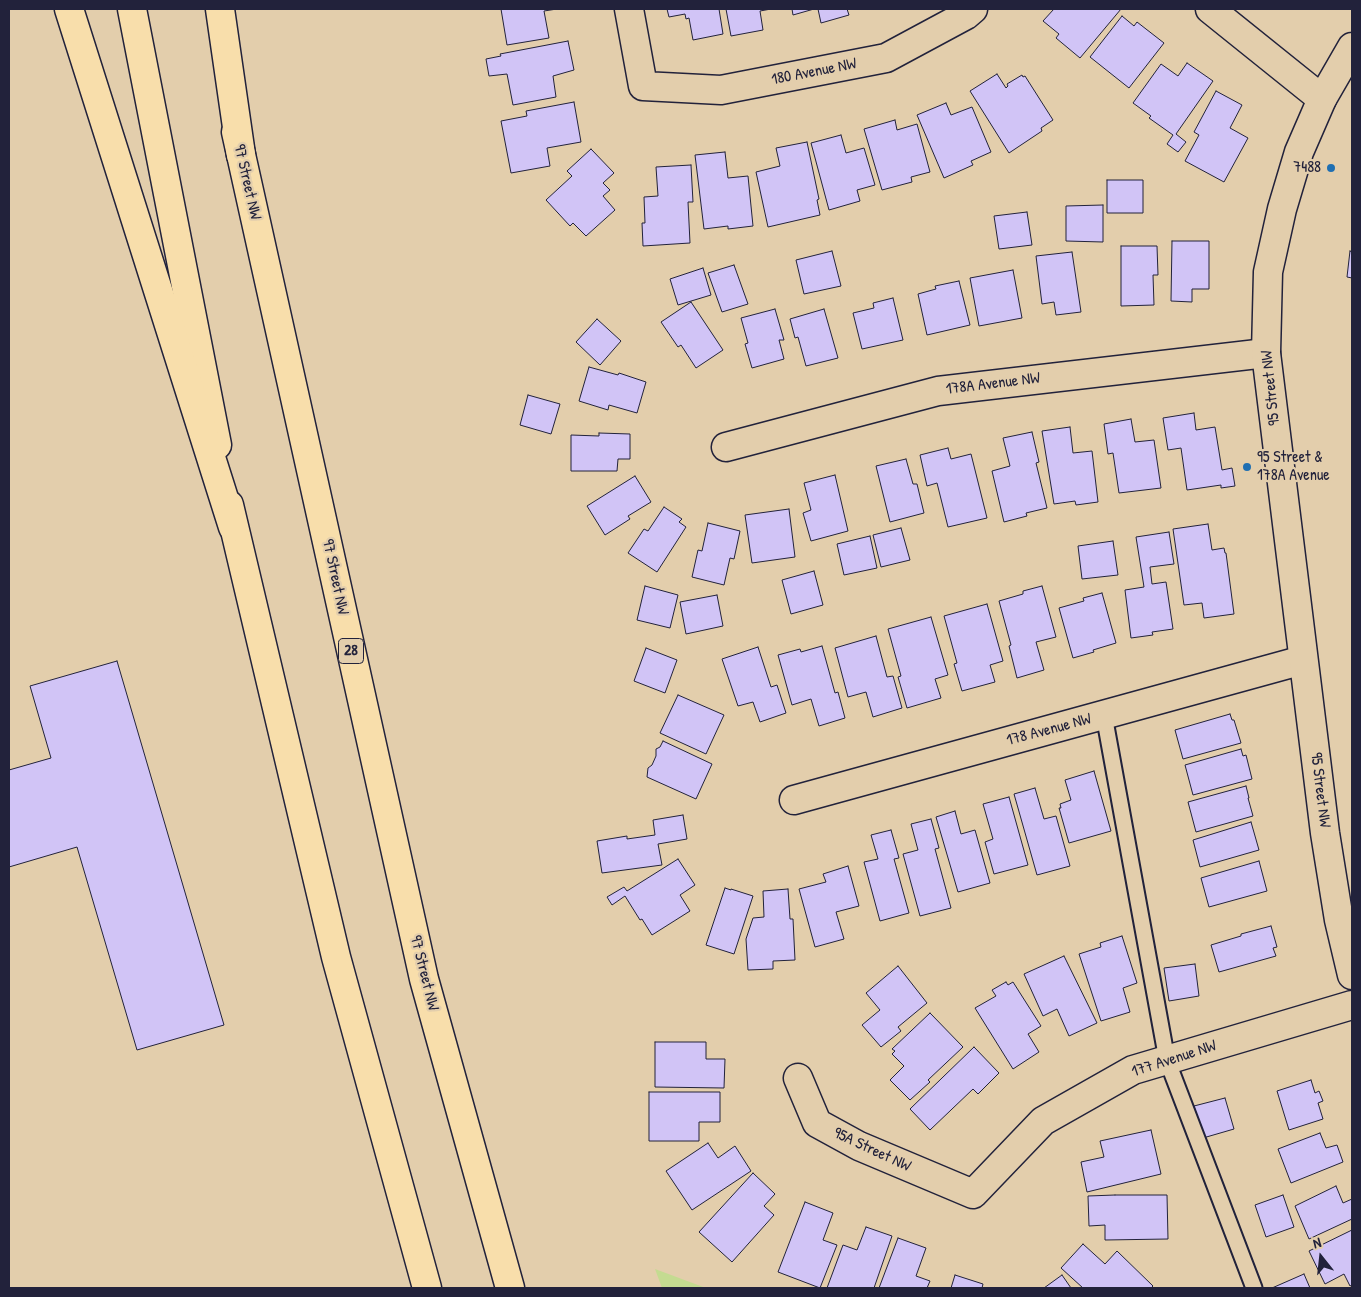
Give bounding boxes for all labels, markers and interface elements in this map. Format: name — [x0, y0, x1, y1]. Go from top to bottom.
street label: 180 Avenue NW — [770, 54, 858, 90]
street label: 97 Street NW — [229, 142, 265, 222]
place label: 7488 — [1293, 158, 1321, 178]
marker: 7488 — [1325, 162, 1337, 174]
street label: 95 Street NW — [1258, 349, 1284, 427]
street label: 178A Avenue NW — [945, 369, 1041, 399]
place label: 95 Street & 178A Avenue — [1257, 448, 1330, 486]
marker: 95 Street & 178A Avenue — [1241, 461, 1253, 473]
street label: 97 Street NW — [318, 537, 352, 617]
road number: 28 — [338, 638, 364, 664]
street label: 178 Avenue NW — [1005, 709, 1093, 751]
street label: 95 Street NW — [1306, 751, 1334, 829]
street label: 97 Street NW — [405, 933, 443, 1013]
street label: 177 Avenue NW — [1129, 1036, 1219, 1082]
street label: 95A Street NW — [830, 1124, 914, 1176]
north arrow — [1296, 1232, 1346, 1282]
text: N — [1311, 1232, 1323, 1252]

